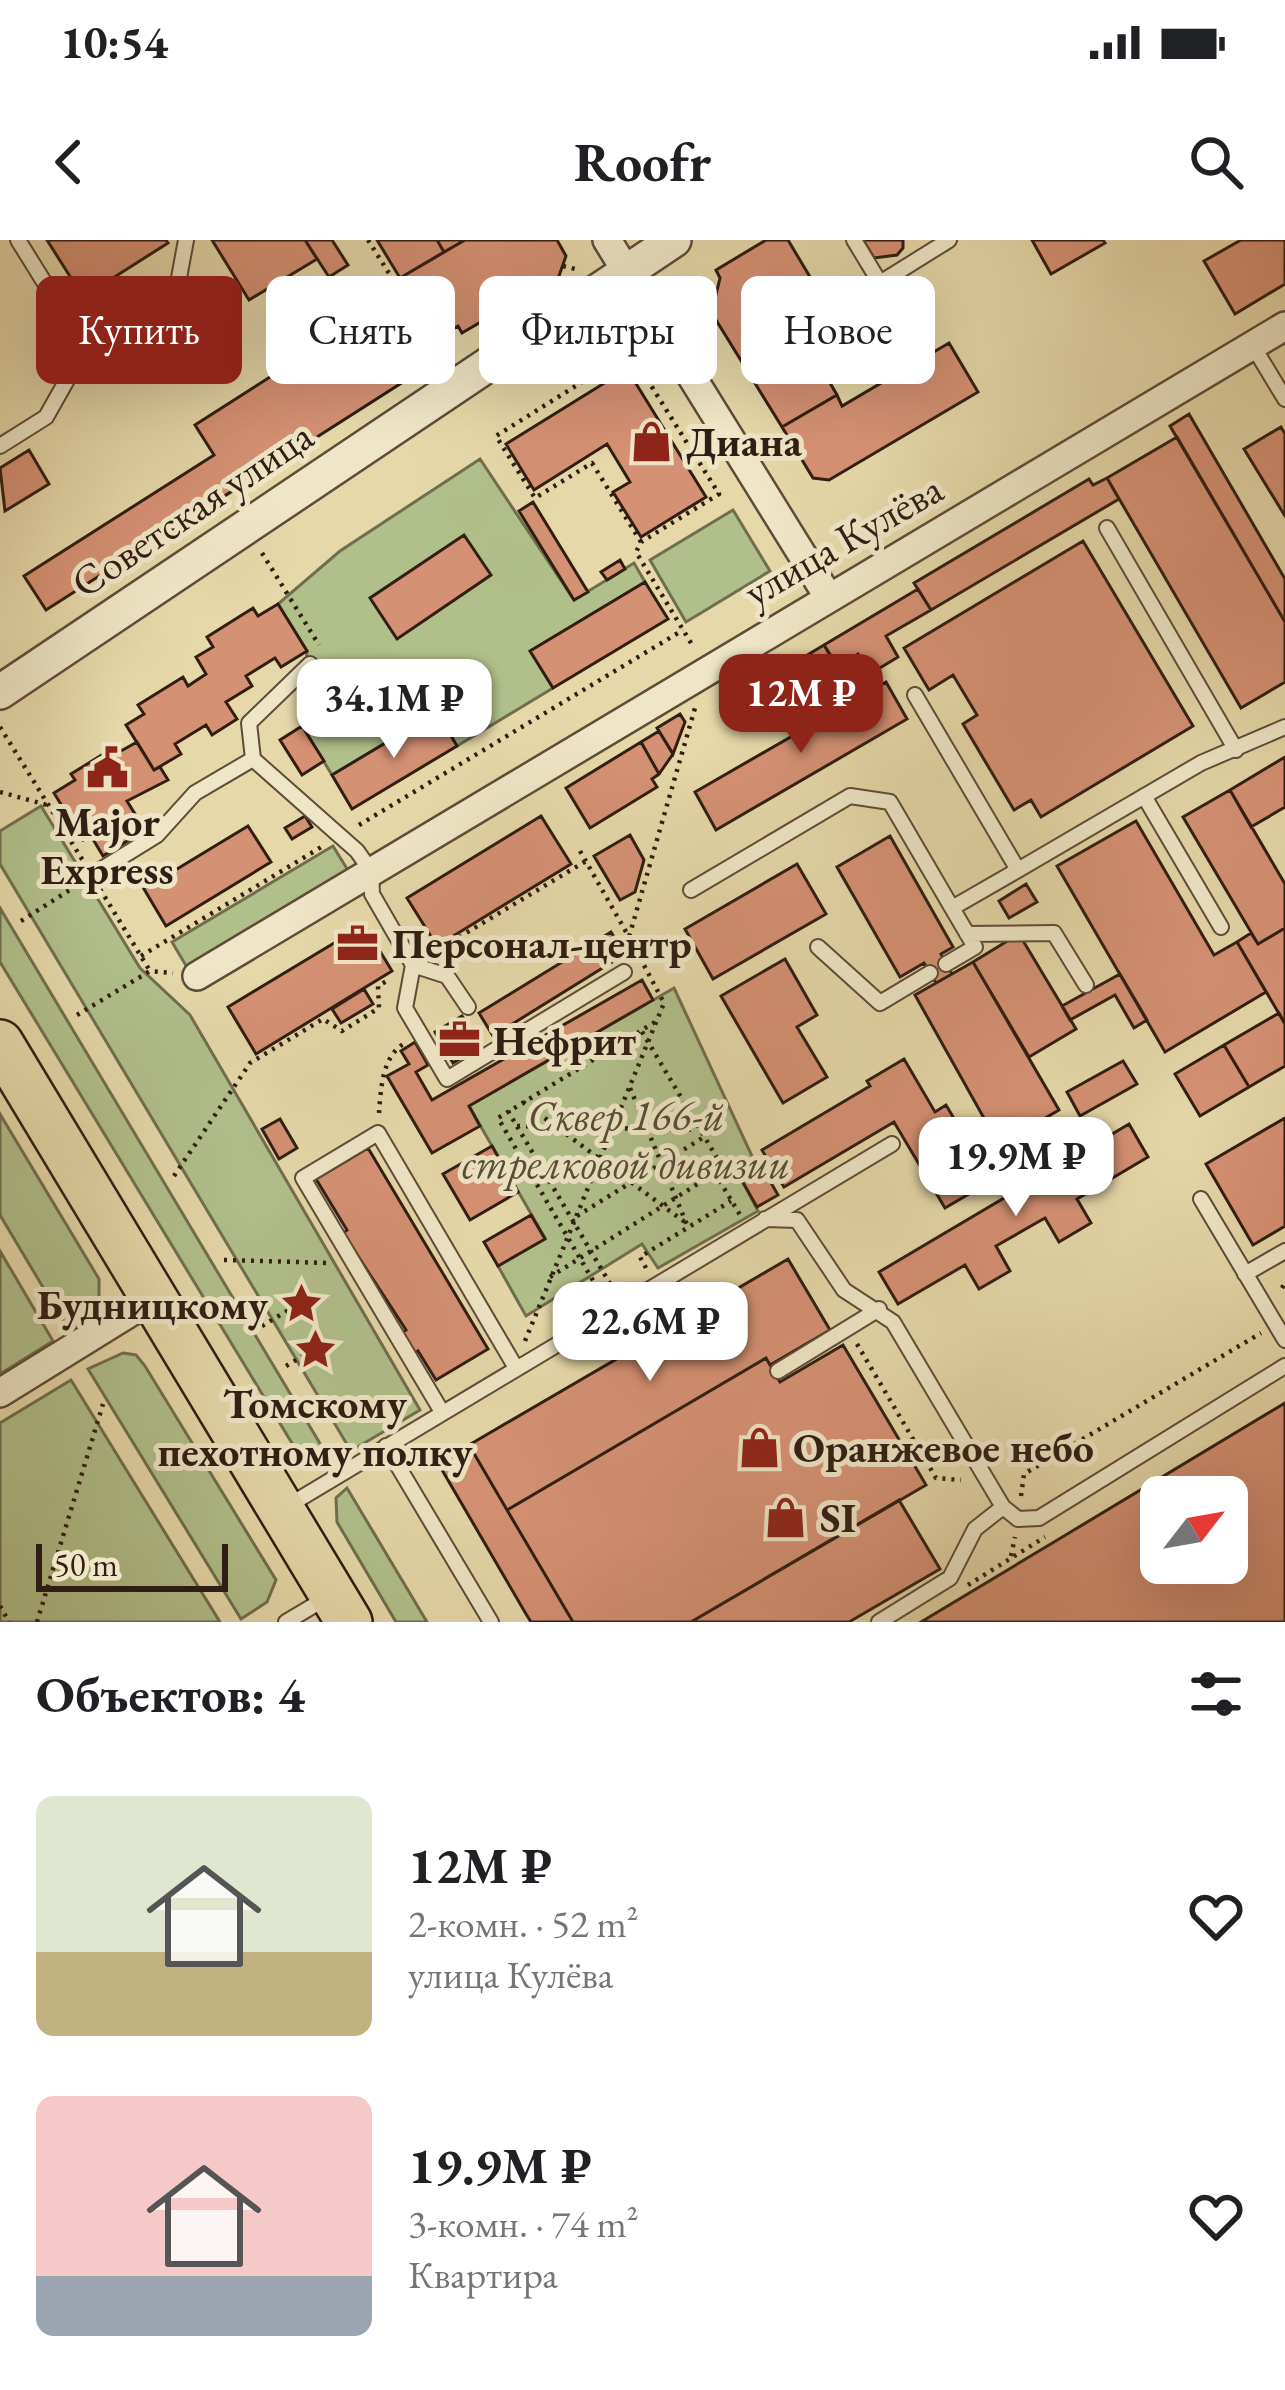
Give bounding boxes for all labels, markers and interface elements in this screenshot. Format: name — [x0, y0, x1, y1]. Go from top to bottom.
text: 10:54 — [60, 13, 168, 71]
text: Roofr — [574, 127, 711, 197]
icon: back — [36, 129, 102, 195]
icon: search — [1183, 129, 1249, 195]
chip: Купить — [36, 276, 242, 384]
chip: Снять — [266, 276, 455, 384]
chip: Фильтры — [479, 276, 717, 384]
chip: Новое — [741, 276, 935, 384]
street label: Советская улица — [61, 408, 324, 610]
place label: Диана — [686, 414, 802, 469]
shop icon: Диана — [629, 418, 675, 464]
street label: улица Кулёва — [734, 461, 953, 619]
pin: 12M ₽ — [717, 654, 885, 756]
pin: 34.1M ₽ — [283, 659, 505, 761]
text: 12M ₽ — [746, 667, 856, 718]
text: 34.1M ₽ — [324, 672, 464, 723]
public building icon: Major Express — [84, 744, 130, 790]
place label: Major Express — [40, 794, 174, 897]
place label: Персонал-центр — [392, 916, 692, 971]
office icon: Персонал-центр — [335, 920, 381, 966]
place label: Нефрит — [493, 1013, 636, 1068]
office icon: Нефрит — [436, 1017, 482, 1063]
park label: Сквер 166-й стрелковой дивизии — [462, 1088, 790, 1191]
pin: 19.9M ₽ — [905, 1117, 1127, 1219]
text: 19.9M ₽ — [946, 1130, 1086, 1181]
place label: Будницкому — [37, 1277, 269, 1332]
place icon: Будницкому — [279, 1281, 325, 1327]
pin: 22.6M ₽ — [539, 1282, 761, 1384]
text: 22.6M ₽ — [580, 1295, 720, 1346]
place icon: Томскому пехотному полку — [292, 1326, 338, 1372]
place label: Томскому пехотному полку — [158, 1376, 473, 1479]
place label: Оранжевое небо — [793, 1420, 1094, 1475]
shop icon: Оранжевое небо — [736, 1424, 782, 1470]
north arrow — [1140, 1476, 1248, 1584]
map controls — [1140, 1476, 1248, 1584]
place label: SI — [820, 1490, 856, 1545]
shop icon: SI — [763, 1494, 809, 1540]
scale bar — [36, 1538, 228, 1591]
text: 50 m — [54, 1543, 118, 1586]
text: Объектов: 4 — [36, 1661, 305, 1727]
icon: filters — [1183, 1661, 1249, 1727]
text: 12M ₽ — [408, 1832, 552, 1898]
icon: home — [132, 1844, 276, 1988]
icon: heart — [1183, 1883, 1249, 1949]
text: 2-комн. · 52 m² — [408, 1898, 639, 1949]
text: улица Кулёва — [408, 1949, 613, 2000]
text: 19.9M ₽ — [408, 2132, 592, 2198]
icon: home — [132, 2144, 276, 2288]
icon: heart — [1183, 2183, 1249, 2249]
text: 3-комн. · 74 m² — [408, 2198, 639, 2249]
text: Квартира — [408, 2249, 558, 2300]

